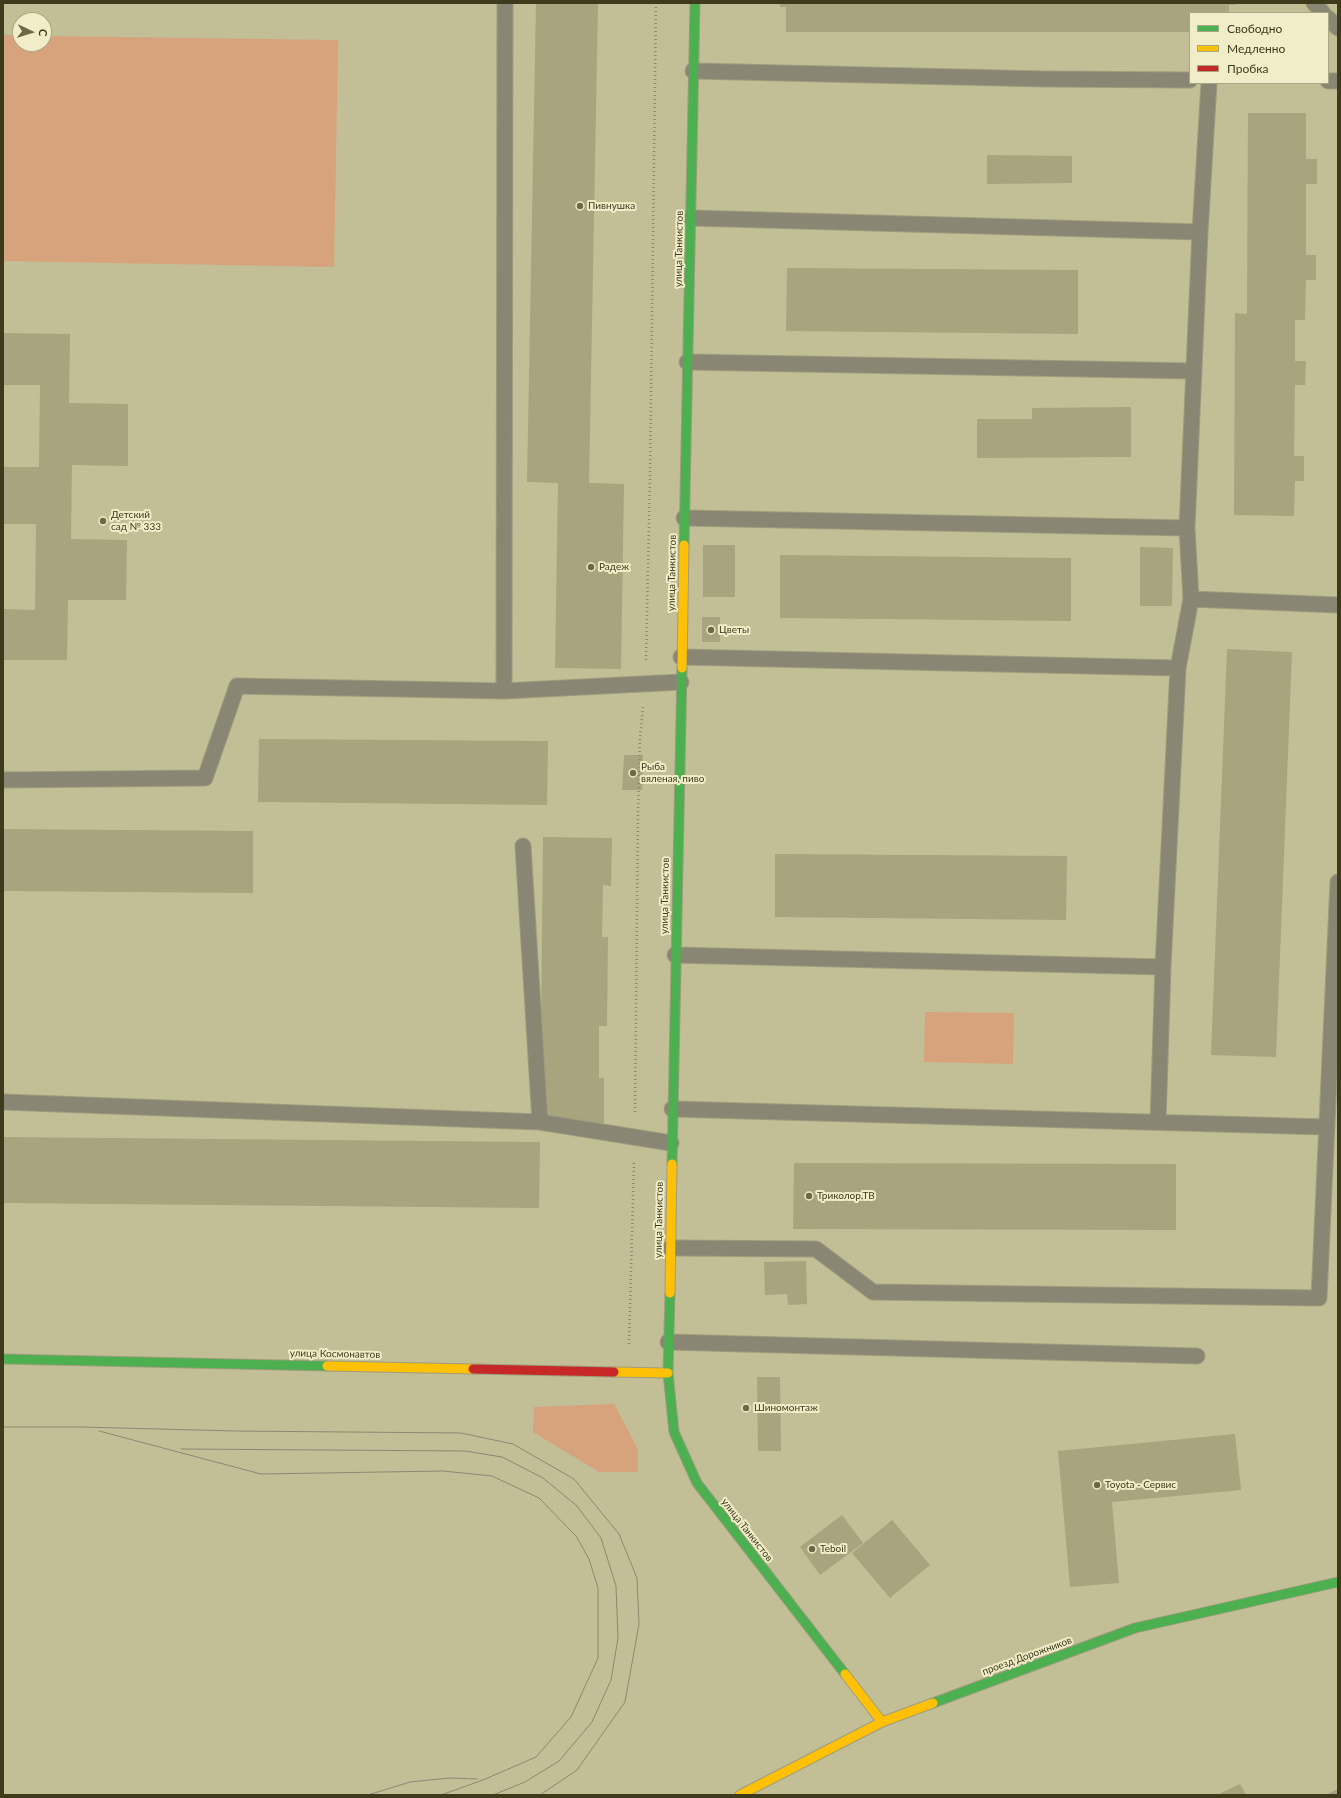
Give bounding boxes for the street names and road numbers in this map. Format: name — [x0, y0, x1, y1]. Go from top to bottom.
street label: улица Танкистов — [672, 211, 686, 287]
street label: улица Танкистов — [665, 535, 679, 611]
street label: улица Танкистов — [658, 858, 672, 934]
street label: улица Танкистов — [652, 1182, 666, 1258]
street label: улица Космонавтов — [290, 1347, 380, 1361]
street label: улица Танкистов — [719, 1496, 775, 1564]
street label: проезд Дорожников — [981, 1634, 1073, 1678]

